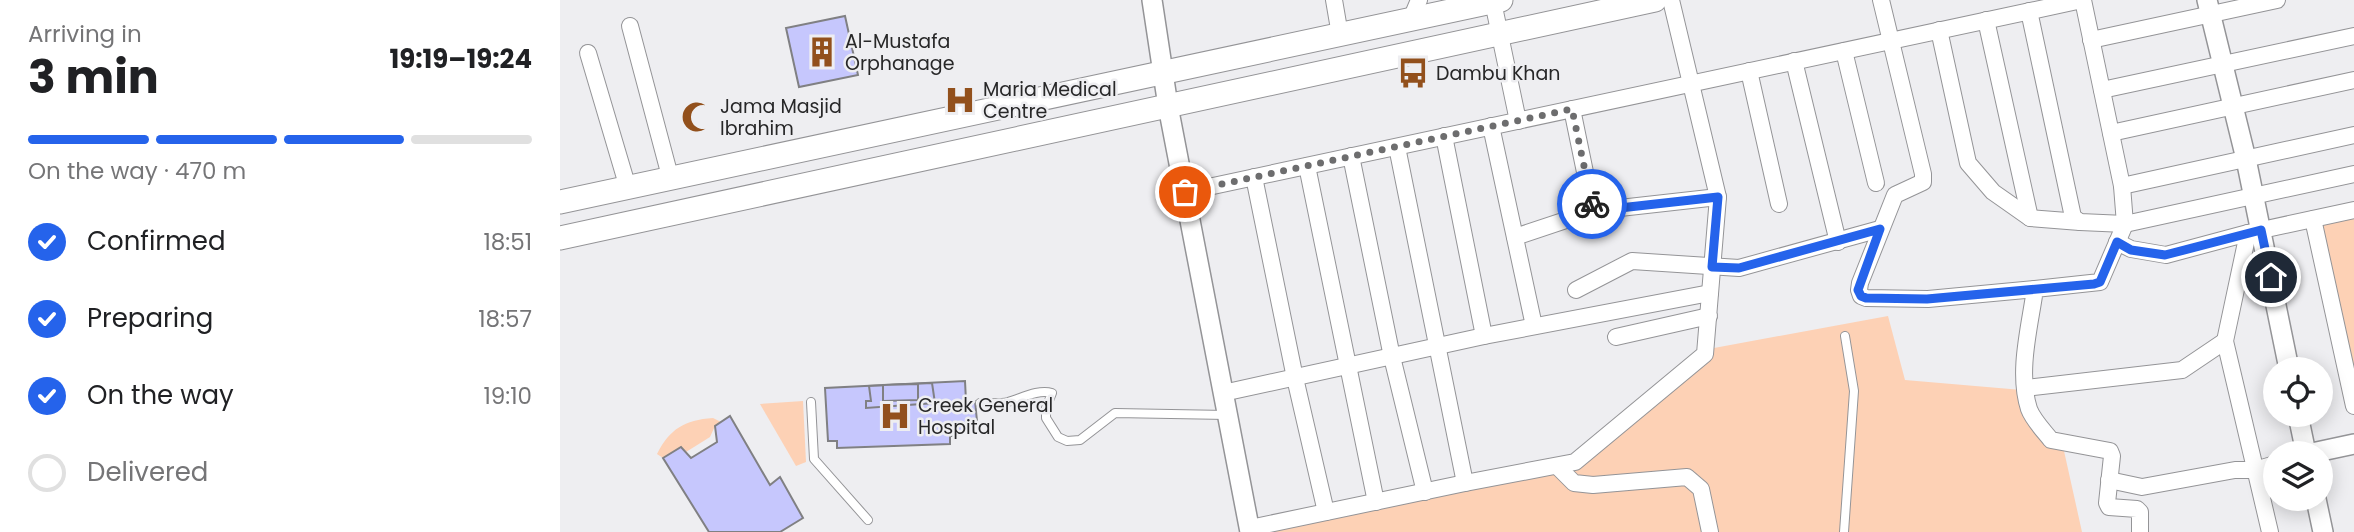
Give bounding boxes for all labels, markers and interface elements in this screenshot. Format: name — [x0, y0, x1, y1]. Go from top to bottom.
text: Arriving in — [28, 18, 142, 50]
place label: Al-Mustafa Orphanage — [845, 28, 955, 77]
building icon: Al-Mustafa Orphanage — [805, 35, 839, 69]
text: 19:19–19:24 — [389, 41, 532, 77]
text: 3 min — [28, 45, 159, 109]
bus stop icon: Dambu Khan — [1396, 56, 1430, 90]
place label: Dambu Khan — [1436, 60, 1560, 87]
place label: Maria Medical Centre — [983, 76, 1117, 125]
hospital icon: Maria Medical Centre — [943, 83, 977, 117]
place label: Jama Masjid Ibrahim — [720, 93, 842, 142]
mosque icon: Jama Masjid Ibrahim — [680, 100, 714, 134]
text: On the way · 470 m — [28, 155, 246, 187]
pin — [1155, 162, 1215, 222]
courier — [1557, 169, 1627, 239]
icon: bag — [1166, 173, 1204, 211]
icon: bike — [1573, 185, 1611, 223]
icon: check — [28, 223, 66, 261]
text: Confirmed — [87, 223, 225, 259]
text: 18:51 — [483, 226, 532, 258]
pin — [2241, 247, 2301, 307]
icon: home — [2252, 258, 2290, 296]
icon: check — [28, 300, 66, 338]
text: Preparing — [87, 300, 213, 336]
text: 18:57 — [478, 303, 532, 335]
map controls — [2263, 357, 2333, 511]
button: locate — [2263, 357, 2333, 427]
icon: check — [28, 377, 66, 415]
text: On the way — [87, 377, 234, 413]
text: 19:10 — [483, 380, 532, 412]
place label: Creek General Hospital — [918, 392, 1053, 441]
hospital icon: Creek General Hospital — [878, 399, 912, 433]
button: layers — [2263, 441, 2333, 511]
text: Delivered — [87, 454, 208, 490]

